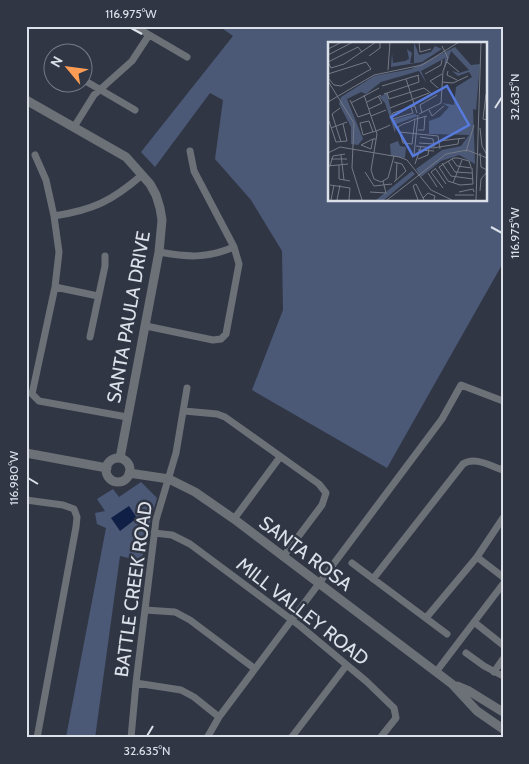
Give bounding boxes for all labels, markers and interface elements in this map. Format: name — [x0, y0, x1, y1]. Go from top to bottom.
text: 116.975°W — [105, 6, 157, 21]
north arrow — [42, 42, 92, 92]
inset map — [328, 42, 486, 201]
text: N — [46, 53, 67, 70]
text: 32.635°N — [507, 73, 522, 121]
text: 116.975°W — [507, 207, 522, 259]
street label: SANTA PAULA DRIVE — [102, 229, 155, 405]
text: 116.980°W — [6, 450, 21, 505]
street label: BATTLE CREEK ROAD — [110, 500, 157, 678]
street label: SANTA ROSA — [255, 511, 357, 596]
street label: MILL VALLEY ROAD — [232, 553, 374, 670]
text: 32.635°N — [123, 743, 171, 758]

